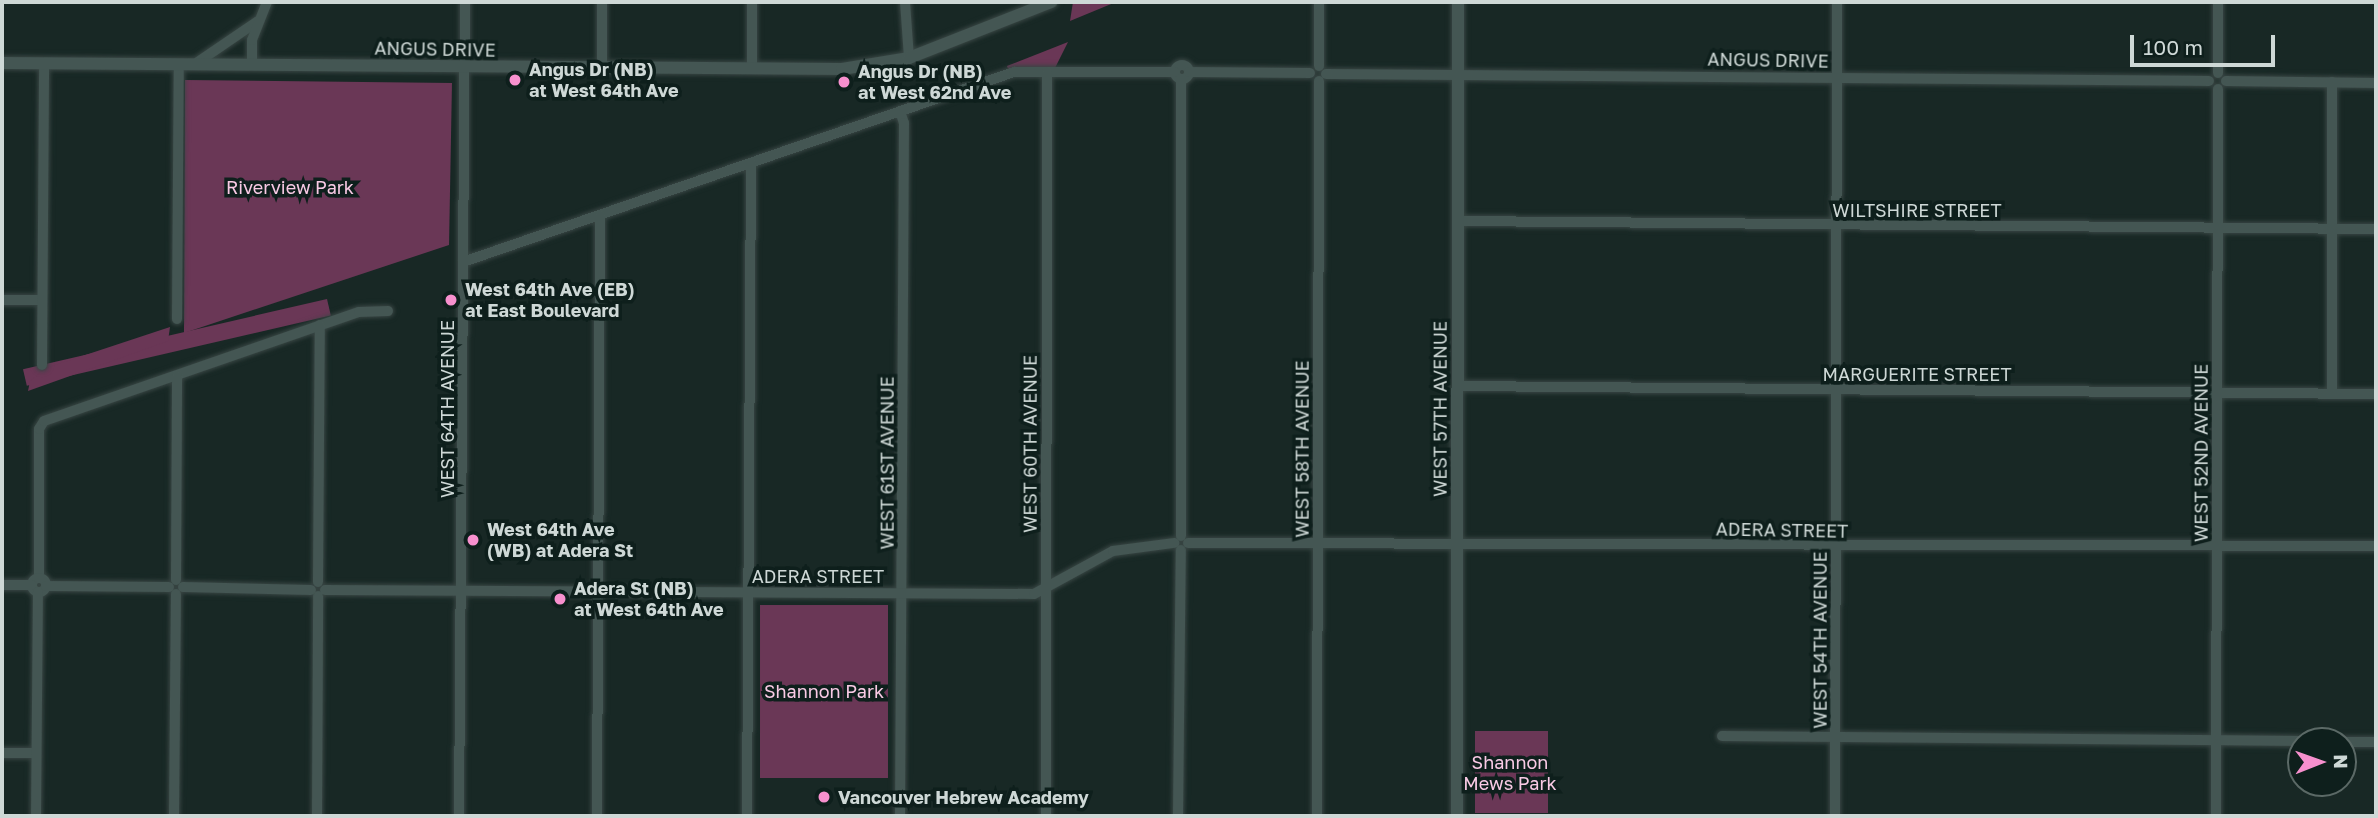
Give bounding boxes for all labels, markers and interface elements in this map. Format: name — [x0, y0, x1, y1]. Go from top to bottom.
scale bar — [2133, 21, 2278, 65]
text: 100 m — [2143, 34, 2203, 60]
street label: ANGUS DRIVE — [374, 37, 496, 61]
street label: ANGUS DRIVE — [1707, 48, 1829, 72]
place label: Angus Dr (NB) at West 64th Ave — [529, 59, 679, 102]
place label: Angus Dr (NB) at West 62nd Ave — [858, 61, 1011, 104]
marker: Angus Dr (NB) at West 64th Ave — [507, 72, 523, 88]
marker: Angus Dr (NB) at West 62nd Ave — [836, 74, 852, 90]
park label: Riverview Park — [226, 176, 354, 198]
street label: WILTSHIRE STREET — [1832, 199, 2002, 221]
place label: West 64th Ave (EB) at East Boulevard — [465, 279, 635, 322]
marker: West 64th Ave (EB) at East Boulevard — [443, 292, 459, 308]
street label: WEST 64TH AVENUE — [436, 320, 458, 498]
street label: WEST 57TH AVENUE — [1429, 321, 1451, 497]
street label: WEST 60TH AVENUE — [1019, 355, 1041, 533]
street label: WEST 58TH AVENUE — [1291, 360, 1313, 538]
street label: MARGUERITE STREET — [1822, 363, 2012, 385]
street label: WEST 52ND AVENUE — [2190, 364, 2212, 542]
street label: WEST 61ST AVENUE — [876, 376, 898, 550]
street label: ADERA STREET — [1716, 518, 1848, 542]
place label: West 64th Ave (WB) at Adera St — [487, 519, 633, 562]
marker: West 64th Ave (WB) at Adera St — [465, 532, 481, 548]
street label: WEST 54TH AVENUE — [1809, 551, 1831, 729]
street label: ADERA STREET — [752, 565, 884, 587]
place label: Adera St (NB) at West 64th Ave — [574, 578, 724, 620]
marker: Adera St (NB) at West 64th Ave — [552, 591, 568, 607]
park label: Shannon Park — [764, 680, 884, 702]
north arrow — [2287, 727, 2357, 797]
park label: Shannon Mews Park — [1463, 752, 1557, 794]
text: N — [2330, 754, 2353, 769]
place label: Vancouver Hebrew Academy — [838, 786, 1089, 808]
marker: Vancouver Hebrew Academy — [816, 789, 832, 805]

